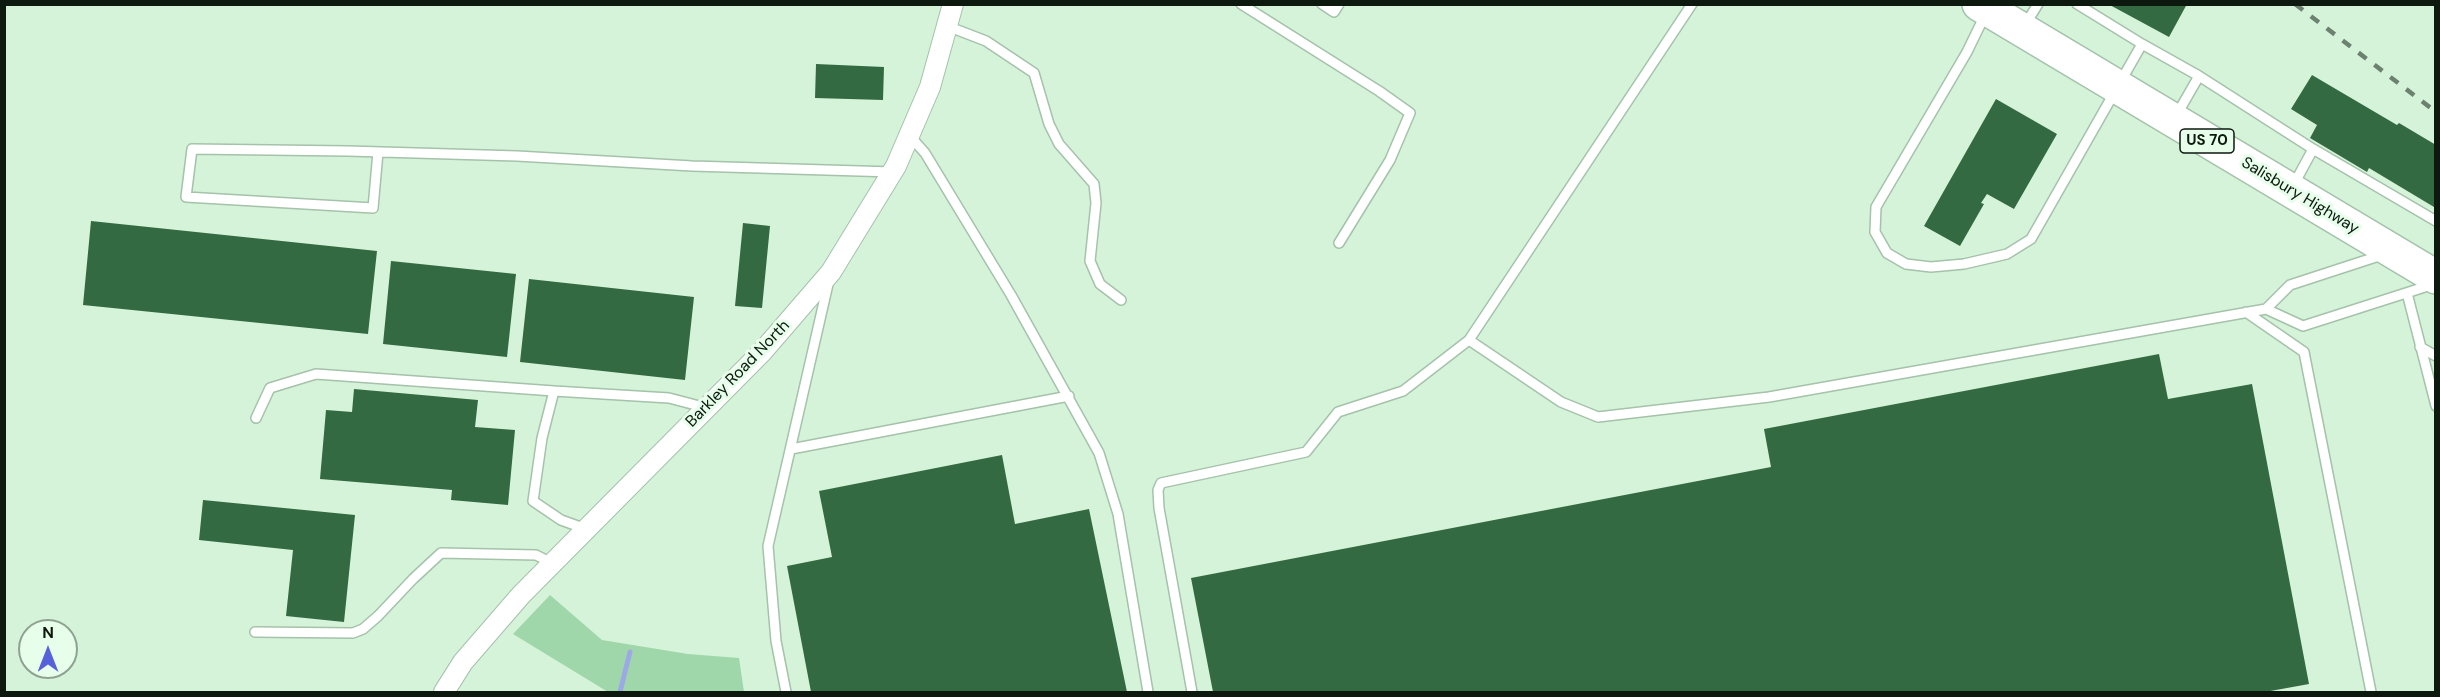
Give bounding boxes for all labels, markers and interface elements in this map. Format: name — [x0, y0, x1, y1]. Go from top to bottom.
road number: US 70 — [2180, 129, 2234, 153]
street label: Salisbury Highway — [2238, 153, 2362, 239]
street label: Barkley Road North — [682, 317, 794, 431]
north arrow — [18, 619, 78, 679]
text: N — [42, 622, 54, 643]

